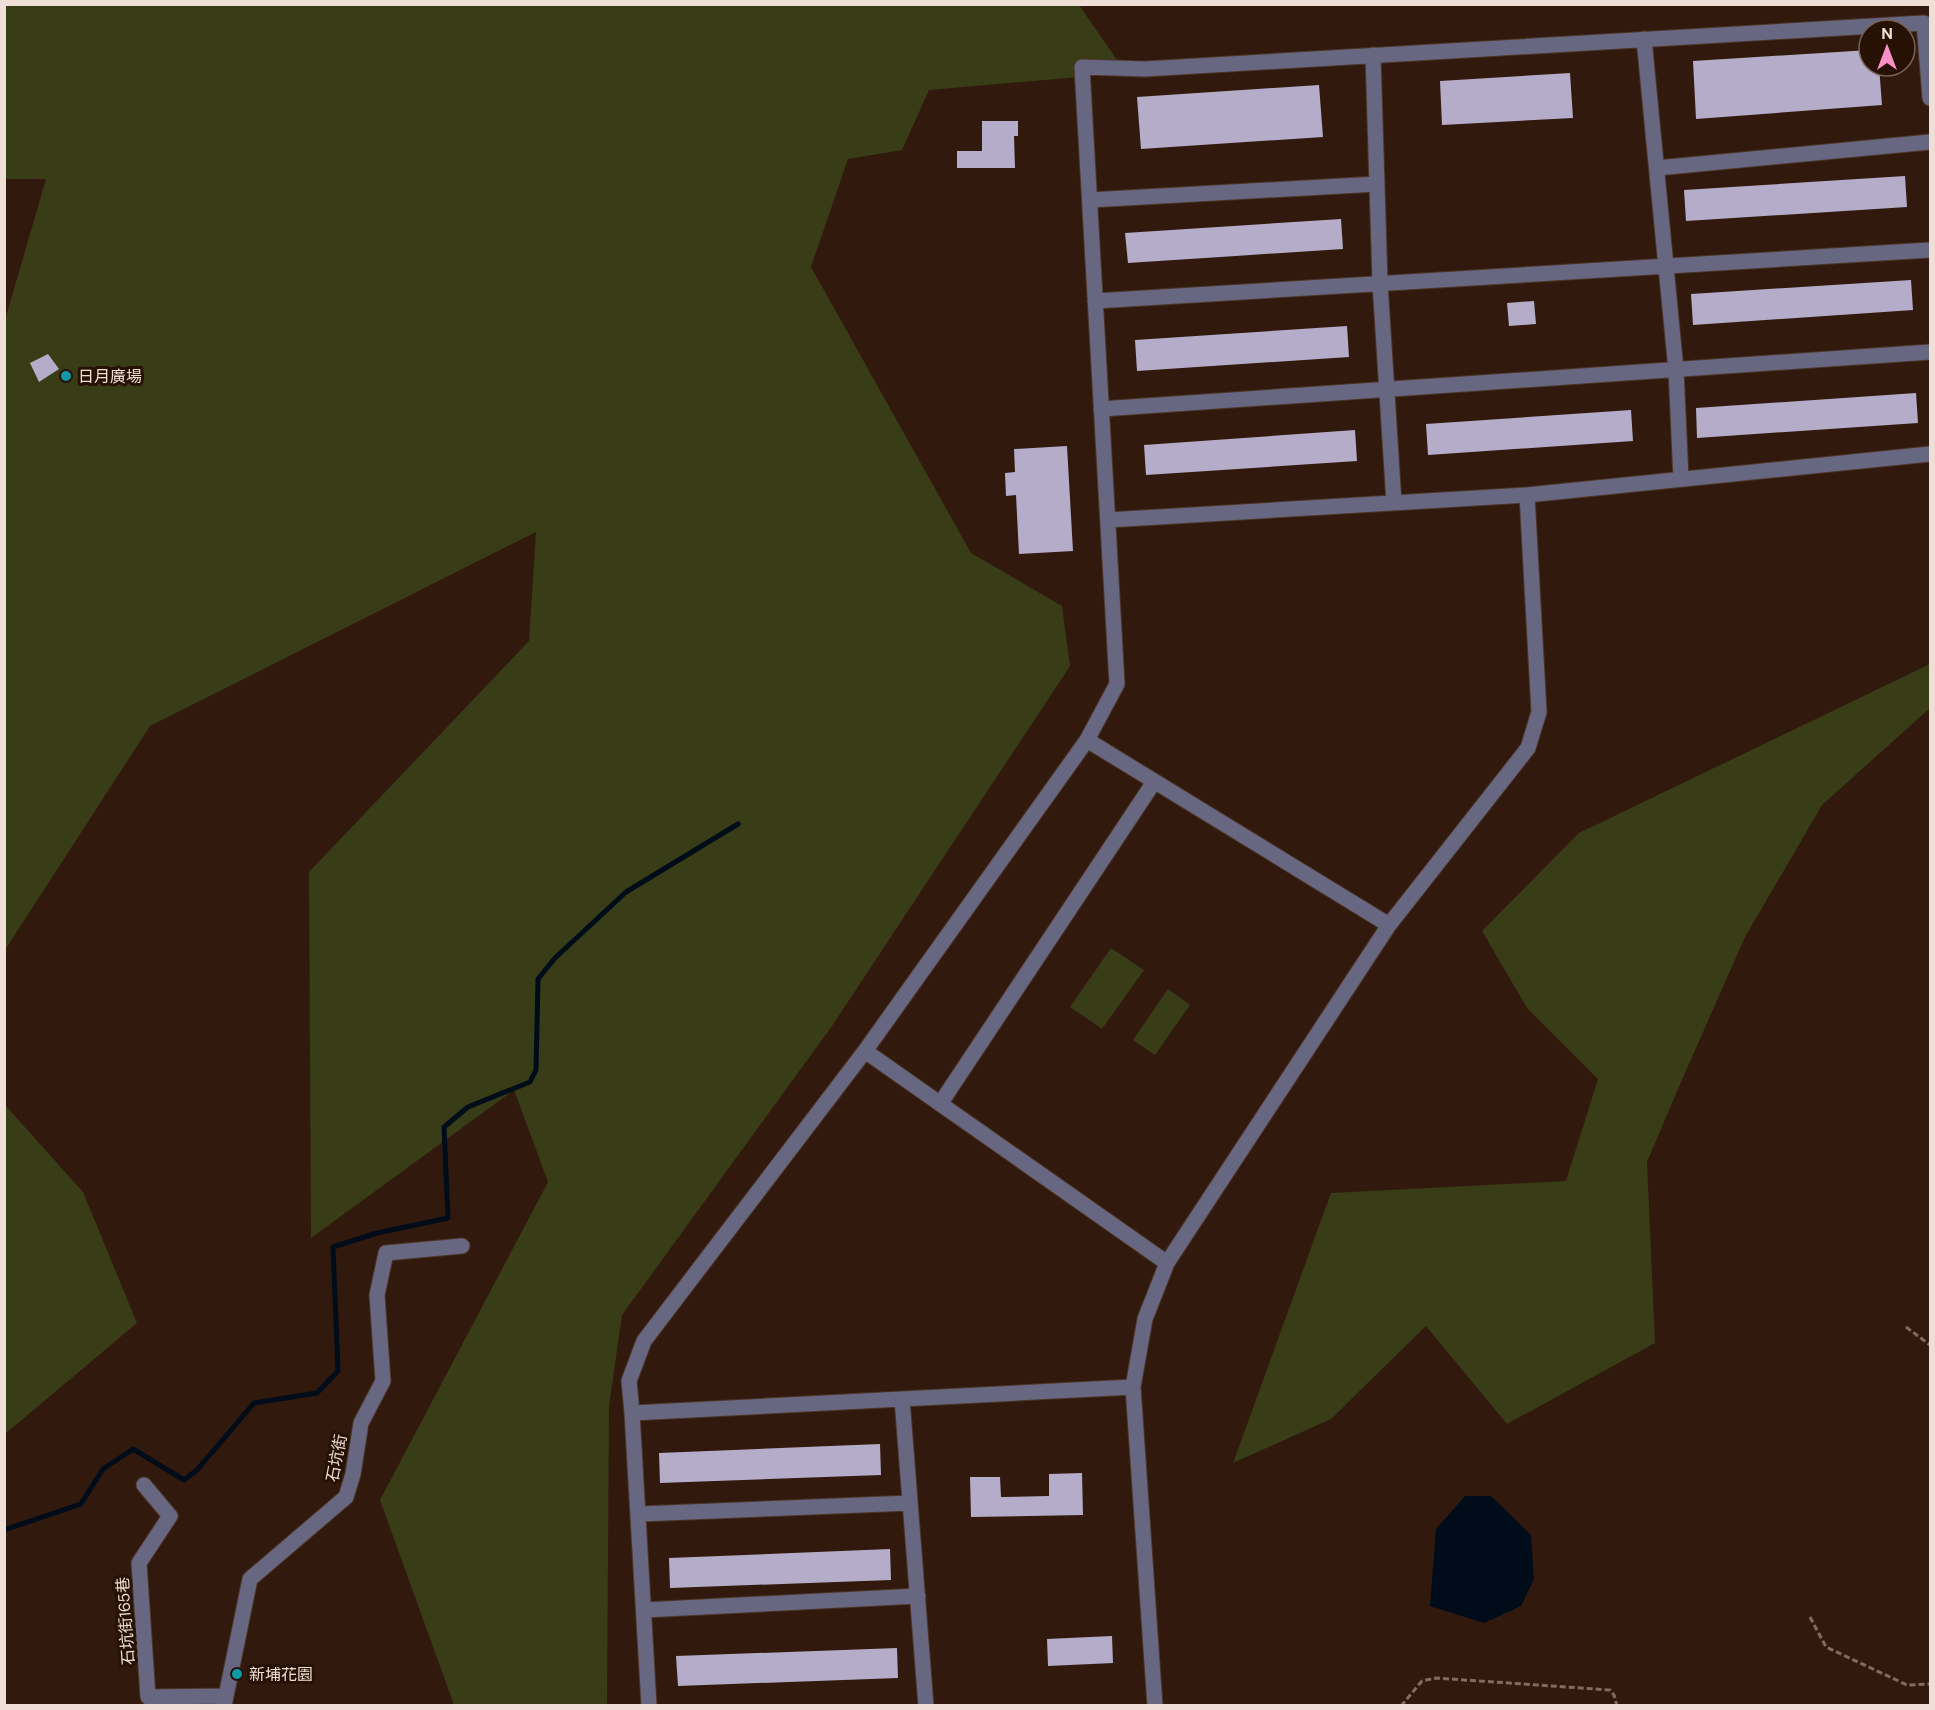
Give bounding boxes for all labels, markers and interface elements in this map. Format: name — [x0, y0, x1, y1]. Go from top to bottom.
north arrow — [1857, 18, 1917, 78]
text: N — [1881, 23, 1893, 44]
place label: 日月廣場 — [78, 366, 142, 387]
marker: 日月廣場 — [59, 369, 73, 383]
street label: 石坑街 — [322, 1433, 351, 1484]
street label: 石坑街165巷 — [112, 1576, 139, 1666]
place label: 新埔花園 — [249, 1664, 313, 1685]
marker: 新埔花園 — [230, 1667, 244, 1681]

